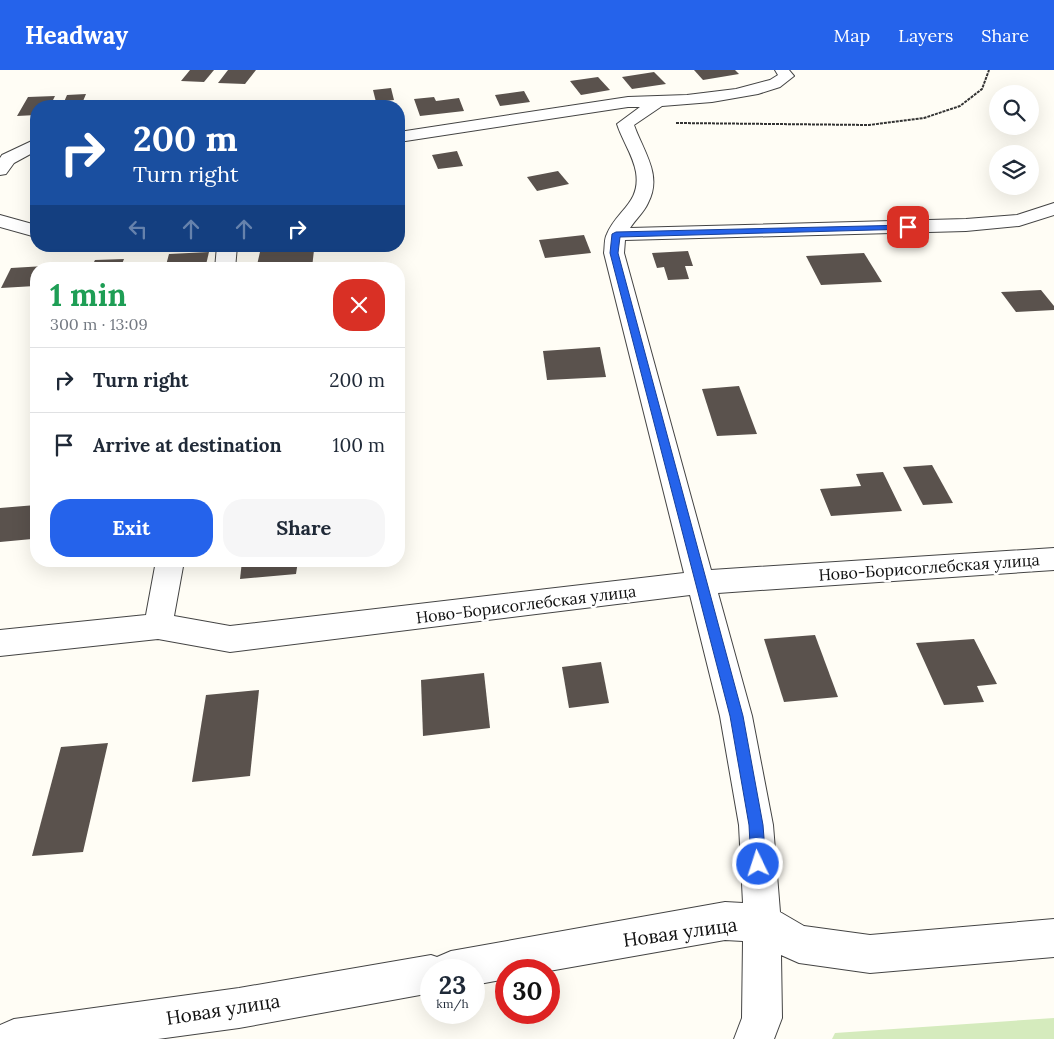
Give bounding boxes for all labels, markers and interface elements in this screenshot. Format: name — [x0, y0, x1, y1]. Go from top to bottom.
text: Headway — [25, 20, 128, 51]
text: Map — [834, 24, 870, 47]
text: Layers — [898, 24, 953, 47]
text: Share — [981, 24, 1029, 47]
map controls — [989, 85, 1039, 195]
button: search — [989, 85, 1039, 135]
text: 200 m — [133, 116, 238, 161]
icon: right — [50, 120, 115, 185]
button: layers — [989, 145, 1039, 195]
text: Turn right — [133, 160, 238, 188]
pin — [887, 206, 929, 248]
icon: arrive — [894, 213, 922, 241]
icon: left — [124, 215, 152, 243]
icon: ahead — [177, 215, 205, 243]
icon: ahead — [230, 215, 258, 243]
icon: right — [283, 215, 311, 243]
text: 1 min — [50, 276, 127, 314]
button: close — [333, 279, 385, 331]
text: 300 m · 13:09 — [50, 314, 148, 334]
icon: right — [50, 366, 78, 394]
text: Turn right — [93, 368, 189, 392]
text: 200 m — [329, 368, 385, 392]
icon: arrive — [50, 431, 78, 459]
text: Arrive at destination — [93, 433, 282, 457]
text: 100 m — [333, 433, 385, 457]
button: Exit — [50, 499, 213, 557]
button: Share — [223, 499, 385, 557]
street label: Ново-Борисоглебская улица — [818, 549, 1040, 585]
street label: Ново-Борисоглебская улица — [415, 581, 637, 627]
position arrow — [731, 837, 783, 889]
street label: Новая улица — [621, 912, 739, 952]
speed limit sign: 30 — [495, 959, 560, 1024]
text: 23 — [439, 969, 466, 1001]
street label: Новая улица — [164, 988, 282, 1030]
text: km/h — [436, 996, 469, 1011]

